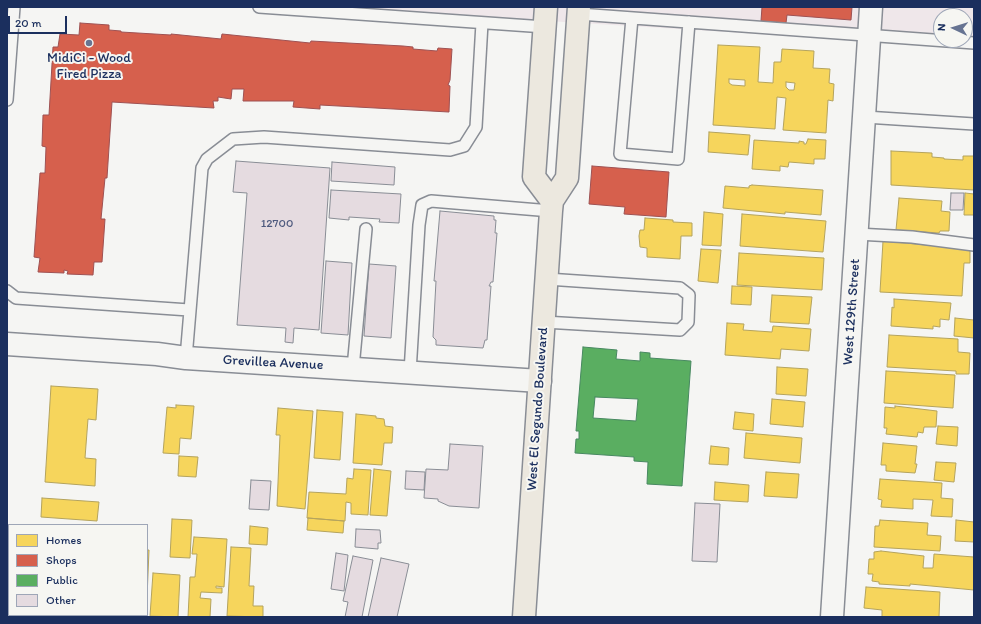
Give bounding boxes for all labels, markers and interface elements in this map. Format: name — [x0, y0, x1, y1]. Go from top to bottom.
scale bar — [10, 8, 69, 34]
north arrow — [933, 8, 973, 48]
text: 20 m — [15, 16, 42, 30]
text: N — [935, 23, 948, 31]
marker: MidiCi - Wood Fired Pizza — [84, 38, 94, 48]
place label: MidiCi - Wood Fired Pizza — [47, 50, 131, 82]
house number: 12700 — [261, 217, 293, 231]
street label: West 129th Street — [840, 258, 864, 366]
street label: West El Segundo Boulevard — [524, 327, 552, 491]
street label: Grevillea Avenue — [222, 352, 324, 374]
legend — [8, 524, 148, 616]
text: Homes — [46, 533, 82, 547]
text: Shops — [46, 553, 77, 567]
text: Public — [46, 573, 78, 587]
text: Other — [46, 593, 76, 607]

